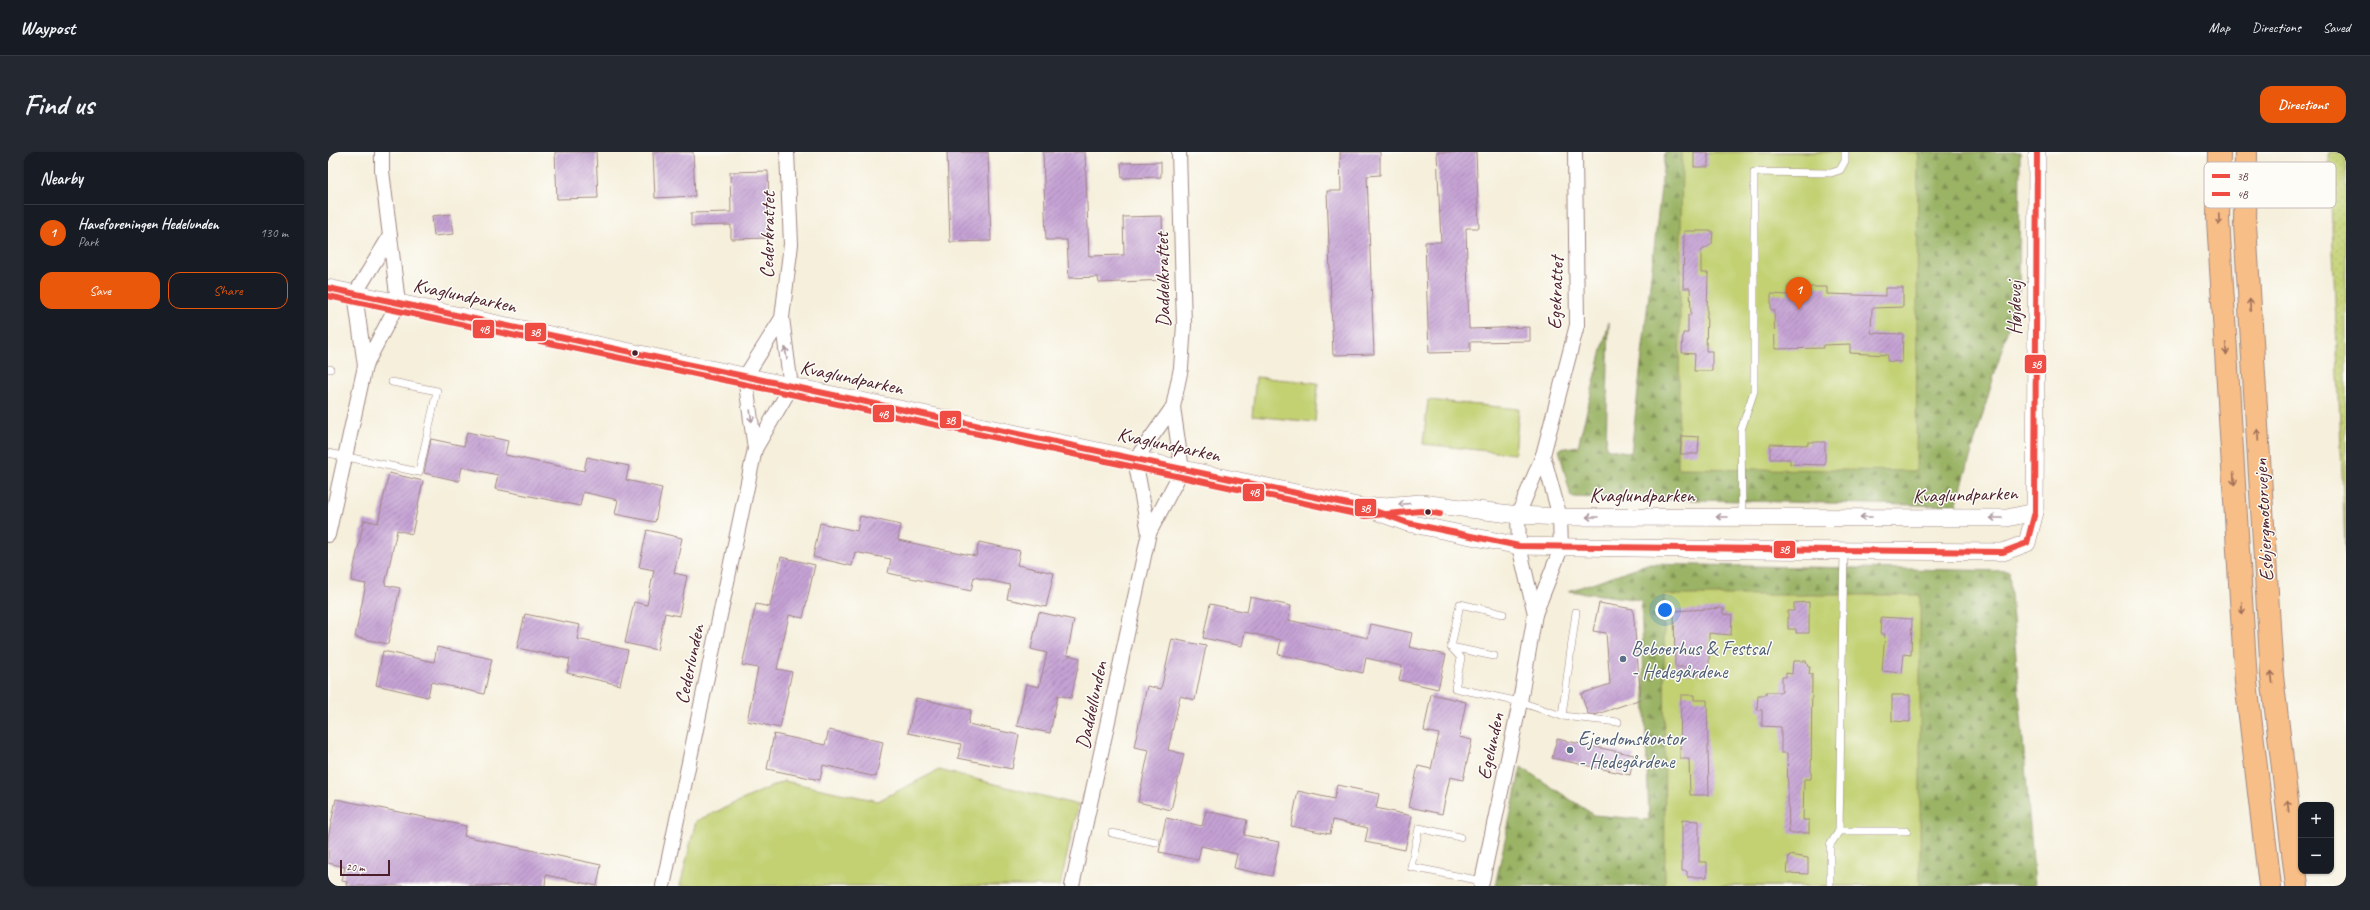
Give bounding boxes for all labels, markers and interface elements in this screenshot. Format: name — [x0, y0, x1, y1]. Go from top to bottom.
text: Waypost — [20, 16, 75, 40]
text: Map — [2209, 19, 2230, 36]
text: Directions — [2252, 19, 2301, 36]
text: Saved — [2323, 19, 2350, 36]
button: Directions — [2260, 86, 2346, 123]
text: Find us — [24, 87, 94, 122]
legend — [2204, 162, 2336, 208]
text: Nearby — [40, 168, 83, 189]
text: 3B — [2237, 169, 2249, 183]
text: 4B — [2237, 187, 2249, 201]
street label: Cederkrattet — [754, 189, 781, 279]
one-way arrow — [2215, 212, 2222, 225]
text: Haveforeningen Hedelunden — [78, 215, 219, 234]
text: 1 — [50, 225, 56, 241]
text: 130 m — [260, 225, 288, 241]
street label: Daddelkrattet — [1149, 230, 1176, 328]
text: Park — [78, 234, 99, 250]
street label: Egekrattet — [1542, 253, 1569, 330]
button: Save — [40, 272, 160, 309]
button: Share — [168, 272, 288, 309]
street label: Kvaglundparken — [411, 272, 520, 319]
pin: 1 — [1786, 277, 1812, 310]
street label: Højdevej — [2002, 279, 2027, 335]
one-way arrow — [2247, 299, 2254, 312]
line badge: 4B — [472, 319, 495, 339]
text: 4B — [479, 322, 491, 336]
line badge: 3B — [524, 322, 547, 342]
text: 3B — [530, 325, 542, 339]
one-way arrow — [2223, 342, 2230, 355]
one-way arrow — [782, 346, 790, 359]
unlabelled marker — [630, 348, 640, 358]
street label: Kvaglundparken — [798, 354, 907, 401]
line badge: 3B — [2024, 354, 2047, 374]
text: 3B — [2031, 357, 2043, 371]
line badge: 4B — [872, 404, 895, 423]
text: 4B — [878, 407, 890, 421]
one-way arrow — [747, 409, 754, 422]
line badge: 3B — [939, 410, 962, 429]
text: 3B — [945, 413, 957, 427]
street label: Kvaglundparken — [1115, 421, 1224, 468]
one-way arrow — [2254, 429, 2261, 442]
street label: Esbjergmotorvejen — [2248, 457, 2279, 582]
one-way arrow — [2231, 472, 2238, 485]
street label: Kvaglundparken — [1912, 480, 2019, 509]
line badge: 4B — [1242, 483, 1265, 502]
street label: Kvaglundparken — [1589, 483, 1696, 508]
text: 4B — [1249, 485, 1261, 499]
line badge: 3B — [1354, 498, 1377, 517]
text: 3B — [1360, 501, 1372, 515]
one-way arrow — [1398, 501, 1411, 508]
unlabelled marker — [1423, 507, 1433, 517]
one-way arrow — [1586, 513, 1599, 521]
one-way arrow — [1716, 513, 1729, 521]
one-way arrow — [1860, 513, 1873, 521]
one-way arrow — [1990, 514, 2003, 522]
line badge: 3B — [1773, 540, 1796, 559]
text: 3B — [1779, 542, 1791, 556]
your location — [1655, 600, 1675, 620]
one-way arrow — [2238, 601, 2246, 614]
street label: Cederlunden — [669, 621, 710, 706]
place label: Beboerhus & Festsal - Hedegårdene — [1631, 636, 1772, 684]
marker: Beboerhus & Festsal - Hedegårdene — [1618, 654, 1628, 664]
street label: Daddellunden — [1070, 658, 1113, 751]
one-way arrow — [2269, 670, 2276, 683]
street label: Egelunden — [1471, 710, 1510, 782]
place label: Ejendomskontor - Hedegårdene — [1578, 726, 1687, 774]
marker: Ejendomskontor - Hedegårdene — [1565, 745, 1575, 755]
one-way arrow — [2284, 800, 2292, 813]
map controls — [2298, 802, 2334, 874]
button: + — [2298, 802, 2334, 838]
button: − — [2298, 838, 2334, 874]
scale bar — [340, 858, 390, 877]
text: 20 m — [346, 860, 365, 874]

